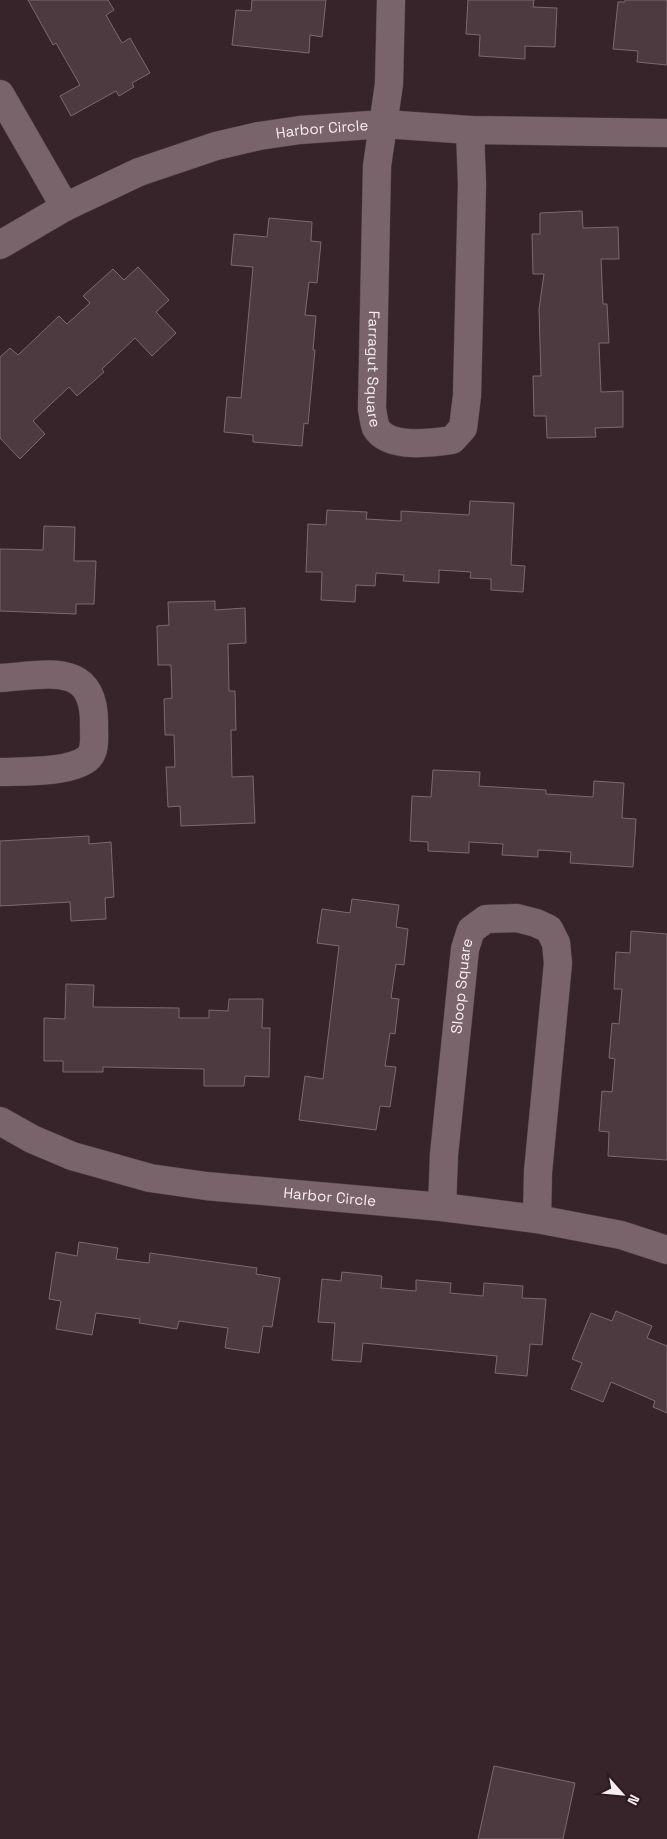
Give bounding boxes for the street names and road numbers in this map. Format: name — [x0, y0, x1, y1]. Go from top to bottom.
street label: Harbor Circle — [274, 115, 369, 142]
street label: Farragut Square — [363, 311, 385, 429]
street label: Sloop Square — [446, 936, 477, 1035]
street label: Harbor Circle — [283, 1183, 377, 1210]

